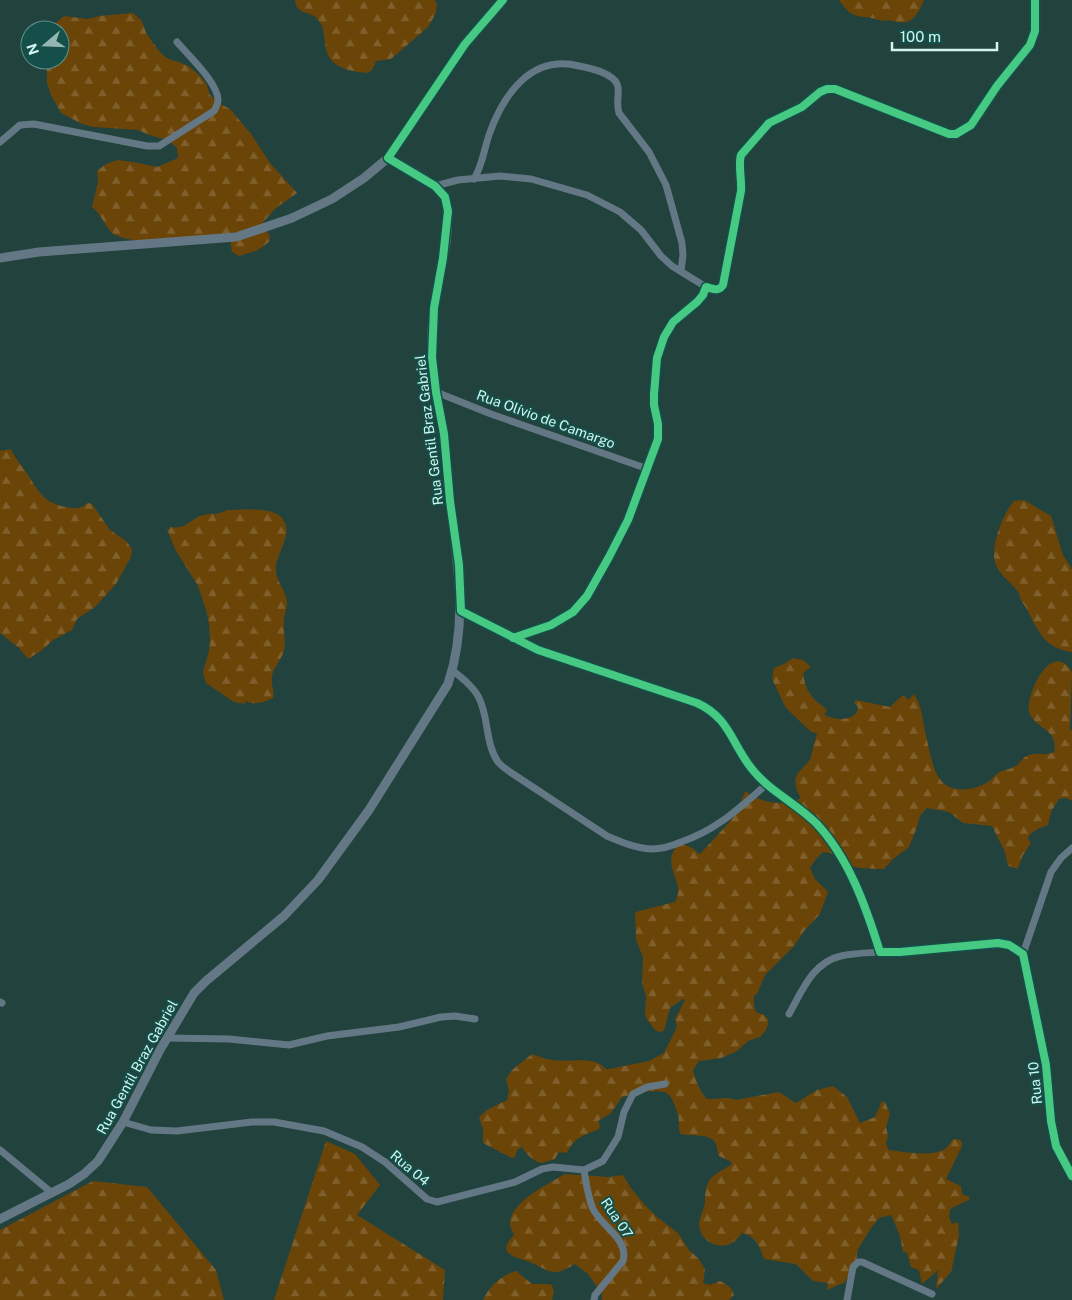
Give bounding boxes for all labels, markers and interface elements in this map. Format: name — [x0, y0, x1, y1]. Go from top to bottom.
north arrow — [20, 20, 70, 70]
scale bar — [892, 20, 997, 52]
text: 100 m — [900, 28, 941, 45]
text: N — [23, 41, 42, 57]
street label: Rua Gentil Braz Gabriel — [412, 354, 446, 506]
street label: Rua Olívio de Camargo — [475, 386, 618, 452]
street label: Rua Gentil Braz Gabriel — [93, 997, 181, 1137]
street label: Rua 10 — [1025, 1061, 1045, 1105]
street label: Rua 04 — [387, 1147, 433, 1189]
street label: Rua 07 — [598, 1195, 636, 1241]

